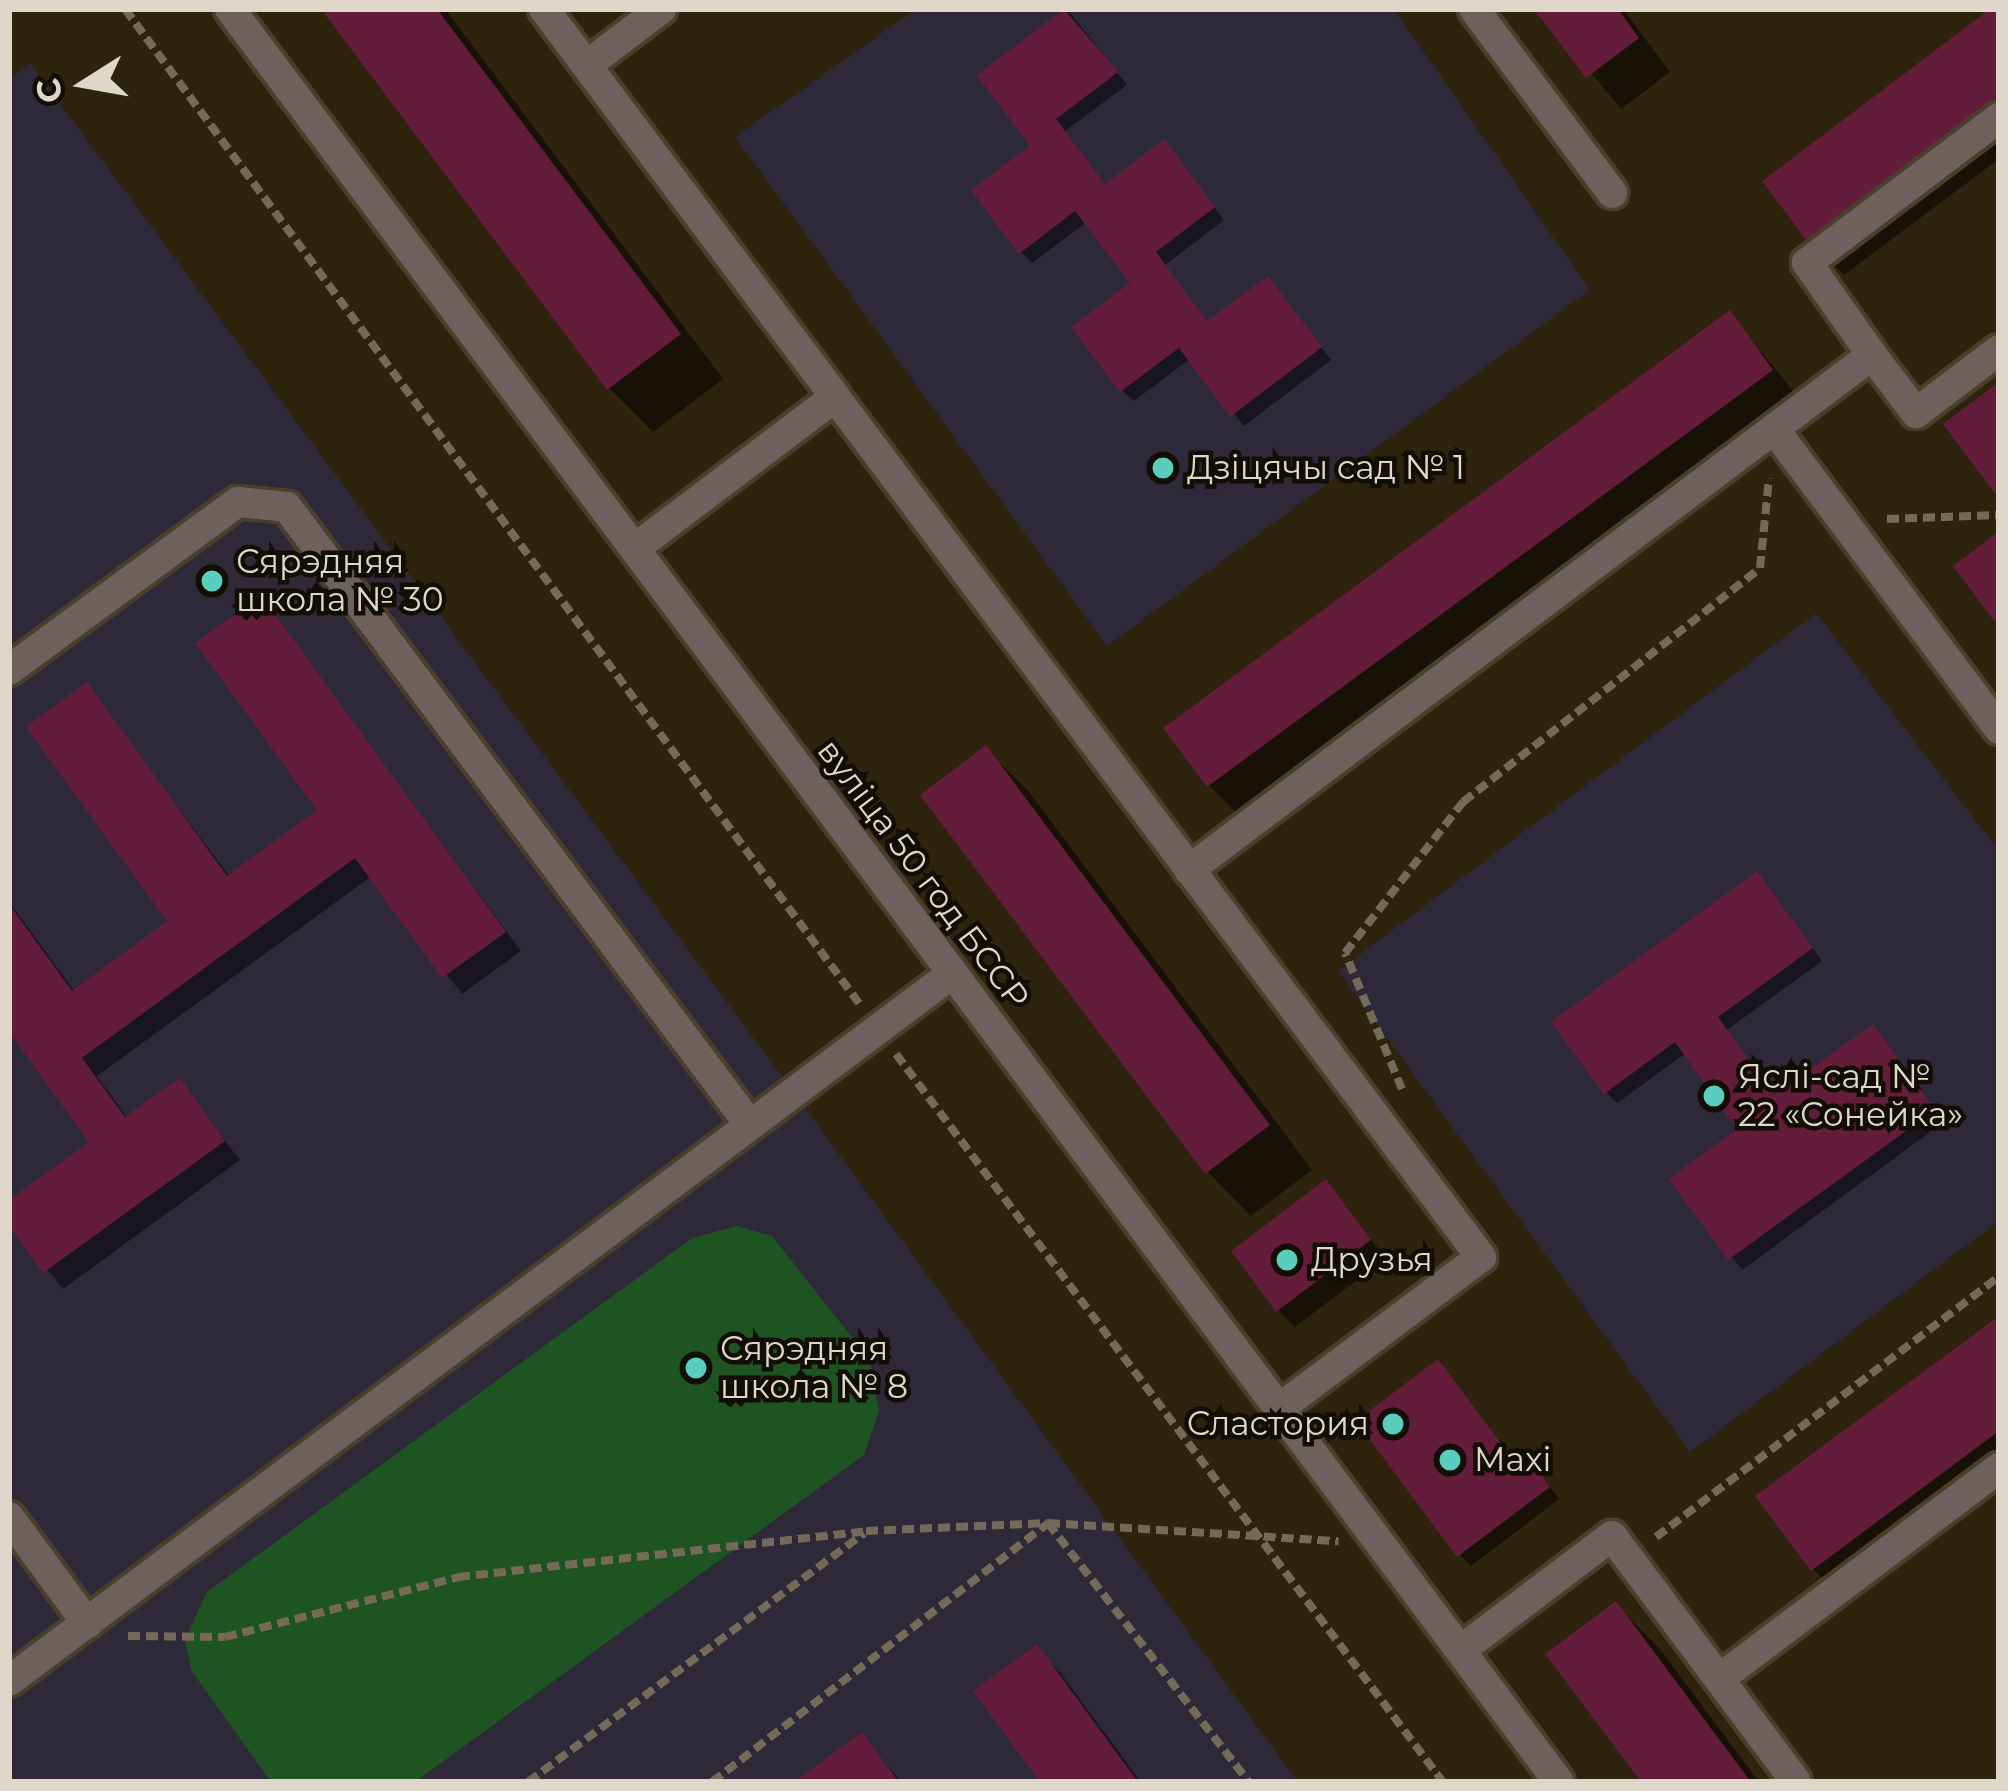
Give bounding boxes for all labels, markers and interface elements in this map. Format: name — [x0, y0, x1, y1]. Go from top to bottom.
north arrow — [24, 24, 144, 144]
text: С — [27, 75, 71, 106]
place label: Дзіцячы сад № 1 — [1187, 448, 1465, 488]
marker: Дзіцячы сад № 1 — [1150, 455, 1176, 481]
place label: Сярэдняя школа № 30 — [236, 542, 444, 620]
marker: Сярэдняя школа № 30 — [199, 568, 225, 594]
street label: вуліца 50 год БССР — [809, 732, 1037, 1016]
place label: Яслі-сад № 22 «Сонейка» — [1738, 1057, 1963, 1135]
marker: Яслі-сад № 22 «Сонейка» — [1701, 1083, 1727, 1109]
place label: Друзья — [1311, 1240, 1433, 1280]
marker: Друзья — [1274, 1247, 1300, 1273]
place label: Сярэдняя школа № 8 — [720, 1329, 908, 1407]
marker: Сярэдняя школа № 8 — [683, 1355, 709, 1381]
place label: Сластория — [1187, 1404, 1369, 1444]
marker: Сластория — [1380, 1411, 1406, 1437]
place label: Maxi — [1474, 1440, 1551, 1480]
marker: Maxi — [1437, 1447, 1463, 1473]

